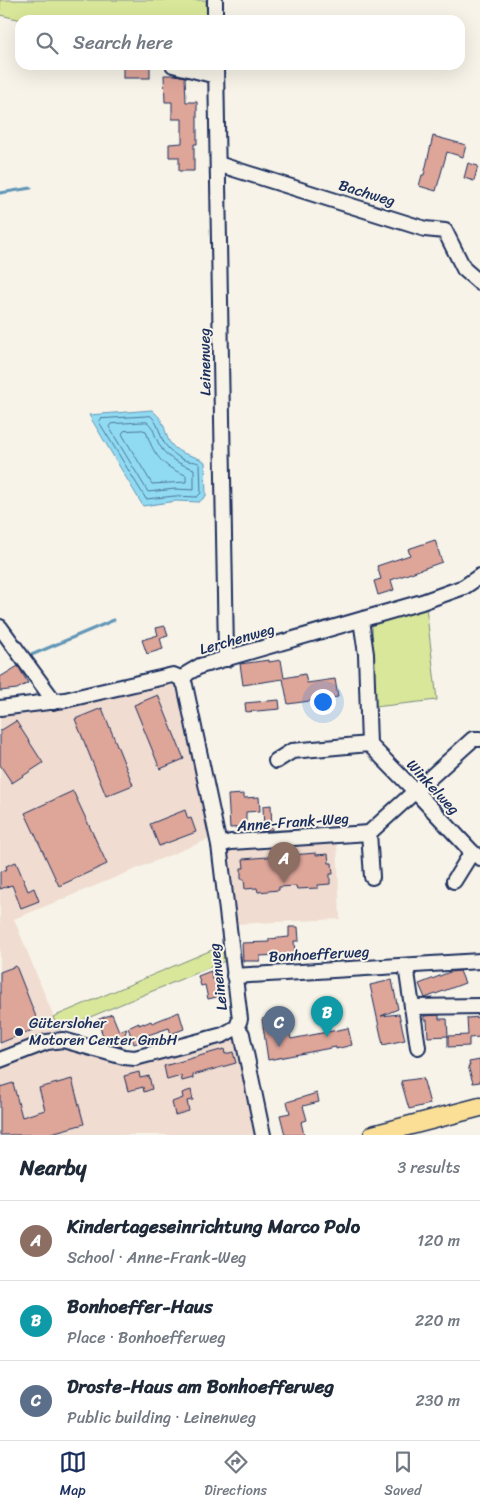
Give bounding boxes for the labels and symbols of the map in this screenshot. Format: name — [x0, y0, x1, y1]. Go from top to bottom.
street label: Bachweg — [335, 172, 399, 214]
street label: Leinenweg — [191, 327, 219, 396]
street label: Lerchenweg — [196, 616, 278, 662]
your location — [310, 689, 336, 715]
street label: Winkelweg — [400, 753, 466, 821]
street label: Anne-Frank-Weg — [235, 805, 350, 839]
pin: A — [268, 842, 300, 883]
street label: Bonhoefferweg — [268, 938, 370, 970]
street label: Leinenweg — [201, 941, 235, 1012]
pin: B — [311, 996, 343, 1037]
pin: C — [263, 1006, 295, 1047]
place label: Gütersloher Motoren Center GmbH — [29, 1010, 178, 1053]
marker: Gütersloher Motoren Center GmbH — [13, 1026, 25, 1038]

